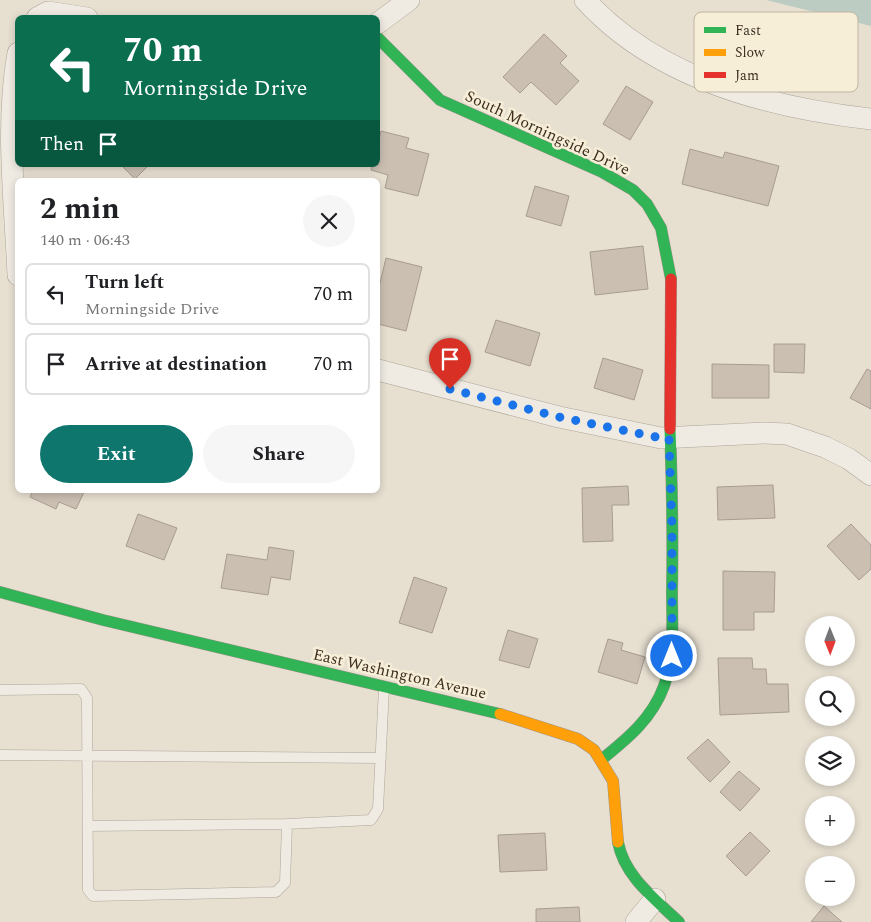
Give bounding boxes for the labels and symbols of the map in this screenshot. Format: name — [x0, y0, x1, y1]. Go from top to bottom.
legend — [694, 12, 858, 92]
text: Fast — [735, 20, 761, 41]
text: Slow — [735, 42, 765, 63]
text: Jam — [735, 65, 759, 86]
street label: South Morningside Drive — [461, 84, 634, 182]
pin — [429, 338, 471, 389]
north arrow — [805, 616, 855, 666]
position arrow — [645, 629, 697, 681]
street label: East Washington Avenue — [311, 642, 489, 706]

